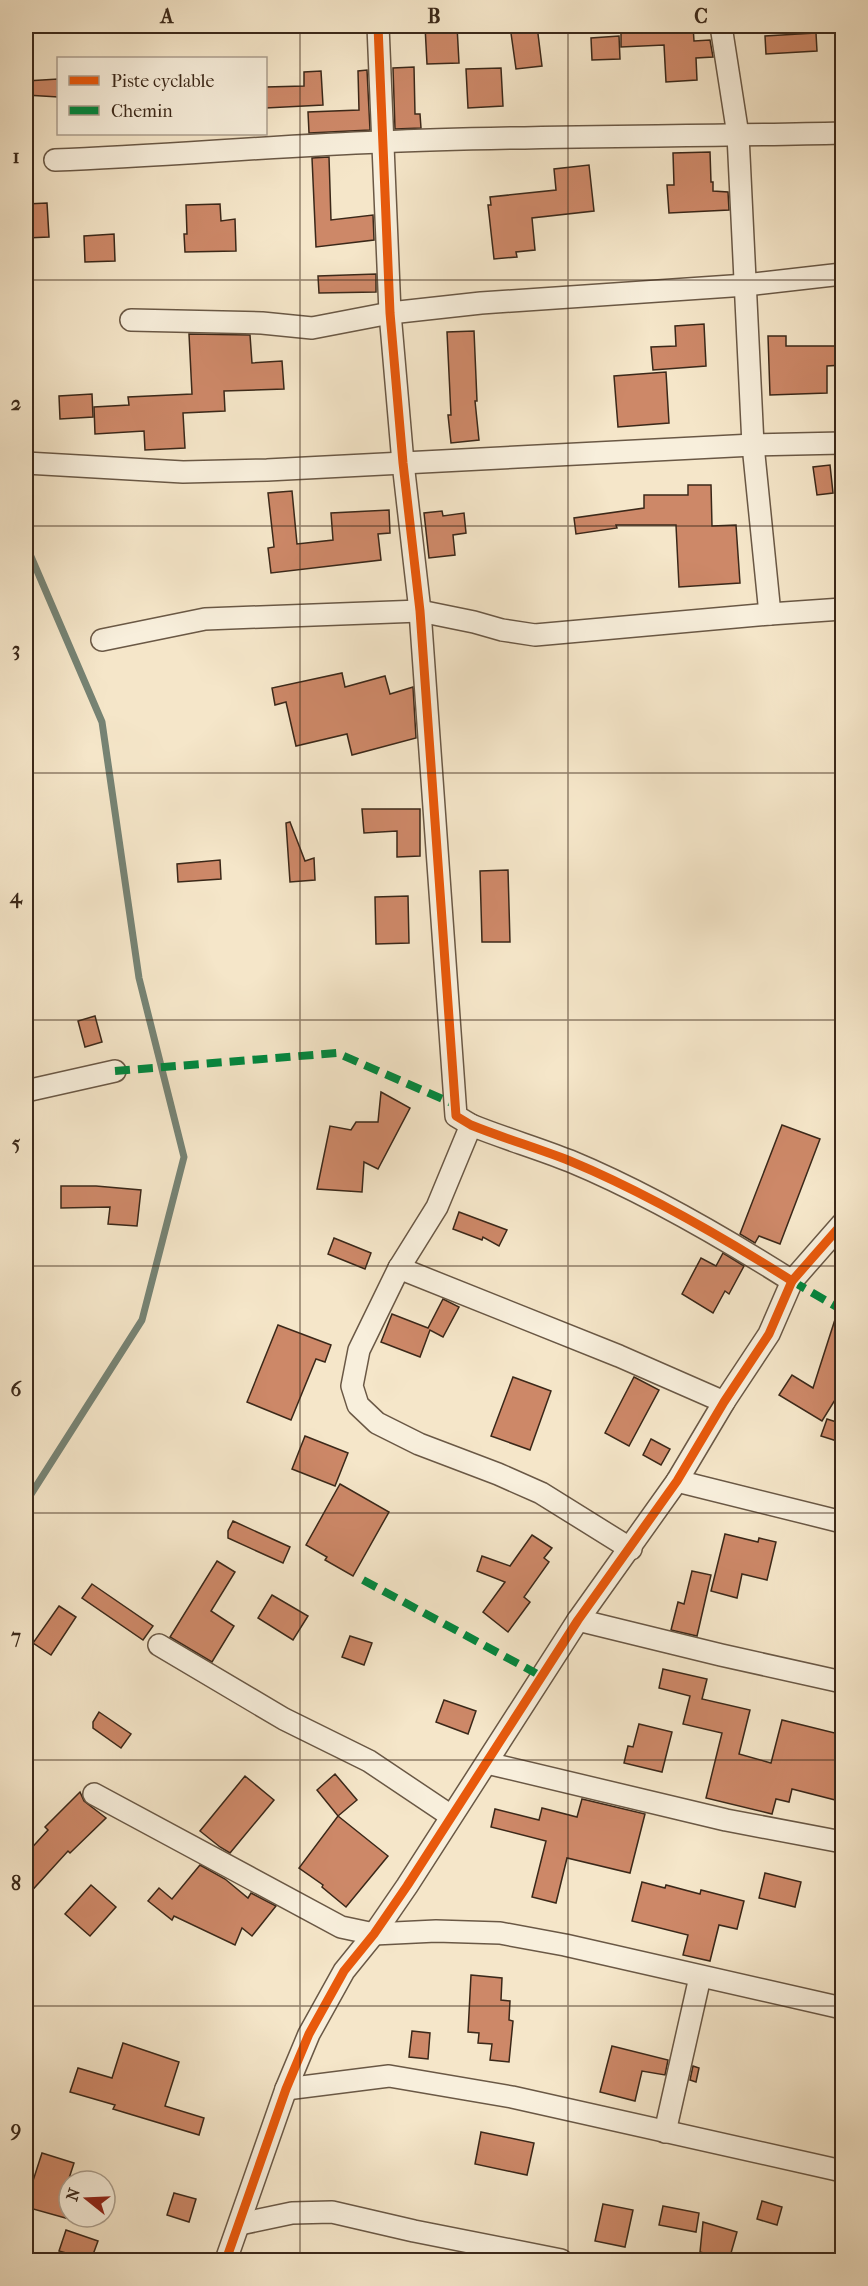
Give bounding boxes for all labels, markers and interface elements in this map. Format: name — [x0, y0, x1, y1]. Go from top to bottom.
text: A — [159, 5, 175, 28]
text: B — [427, 5, 441, 28]
text: C — [694, 5, 708, 28]
legend — [57, 57, 267, 135]
text: Piste cyclable — [111, 71, 214, 92]
text: Chemin — [111, 101, 173, 122]
text: 1 — [12, 145, 20, 168]
text: 2 — [11, 392, 21, 415]
text: 3 — [12, 638, 20, 661]
text: 4 — [9, 885, 23, 909]
text: 5 — [12, 1132, 21, 1155]
text: 6 — [11, 1378, 23, 1401]
text: 7 — [10, 1625, 21, 1648]
text: 8 — [11, 1872, 21, 1895]
text: 9 — [10, 2118, 21, 2141]
north arrow — [57, 2169, 117, 2229]
text: N — [62, 2185, 84, 2203]

